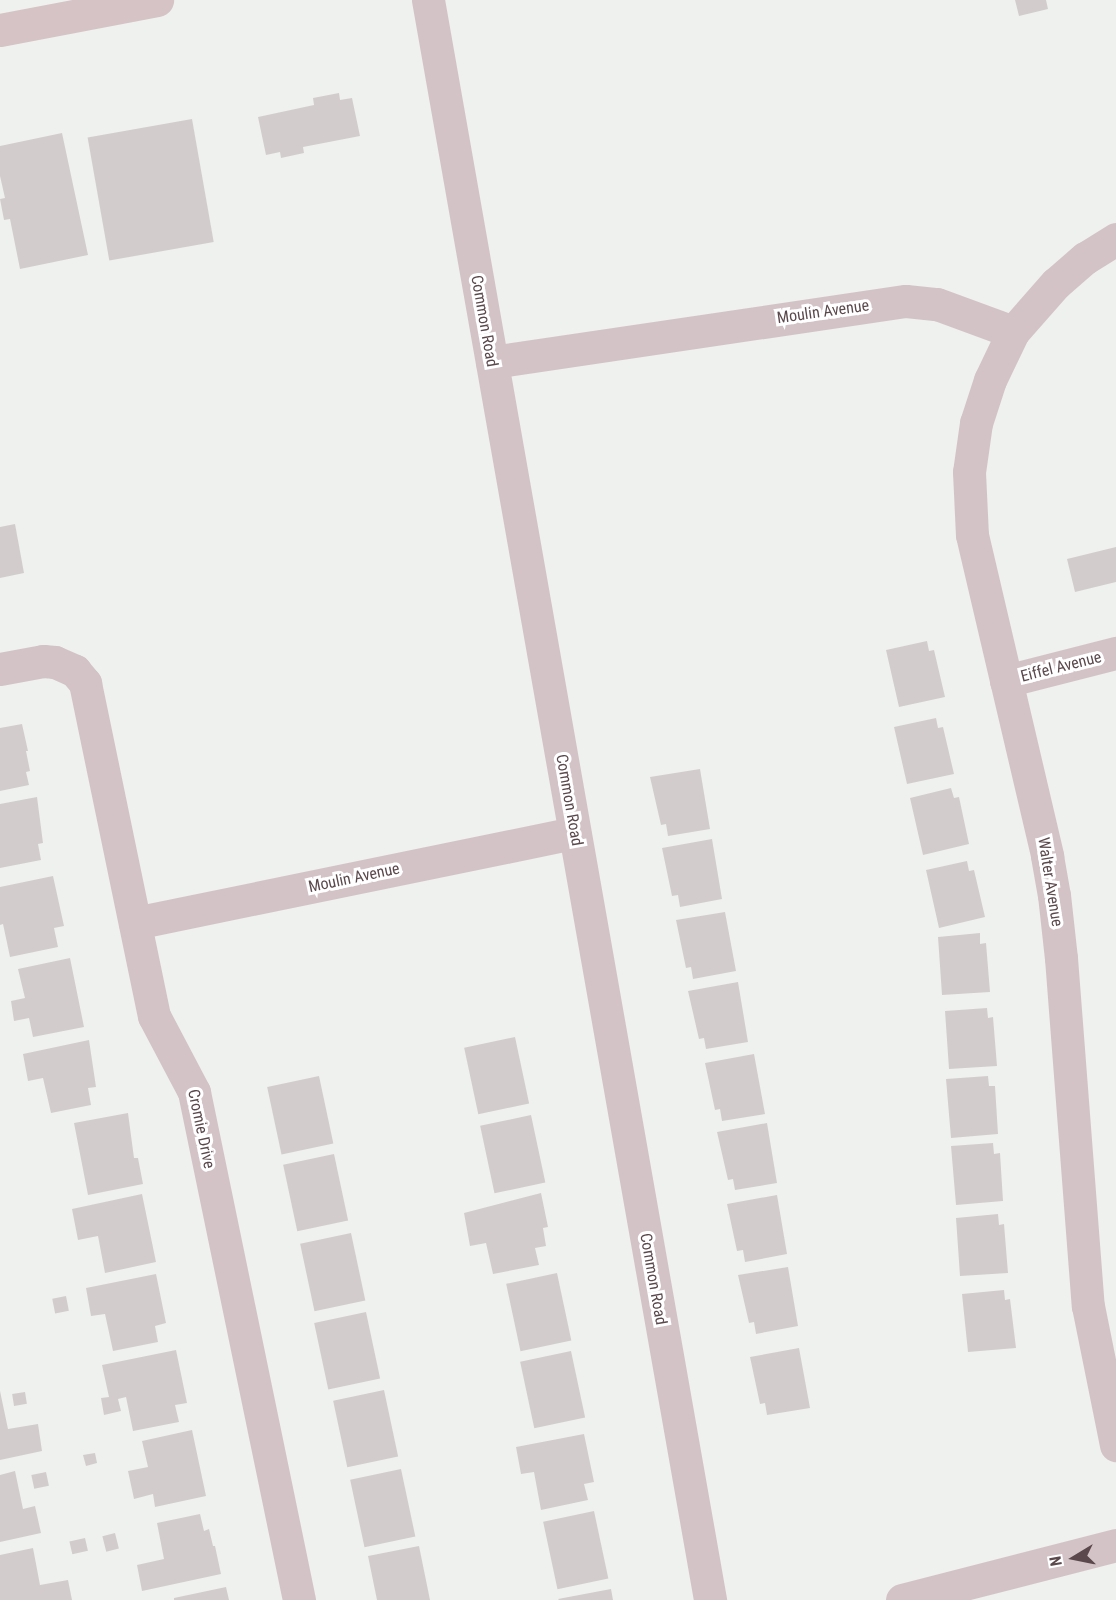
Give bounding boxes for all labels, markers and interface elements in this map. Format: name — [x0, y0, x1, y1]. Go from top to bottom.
street label: Common Road — [466, 274, 502, 368]
street label: Moulin Avenue — [776, 296, 870, 328]
street label: Eiffel Avenue — [1019, 648, 1103, 686]
street label: Common Road — [551, 753, 587, 847]
street label: Walter Avenue — [1033, 836, 1067, 928]
street label: Moulin Avenue — [307, 859, 401, 897]
street label: Cromie Drive — [183, 1088, 219, 1170]
street label: Common Road — [635, 1232, 671, 1326]
north arrow — [1044, 1528, 1104, 1588]
text: N — [1046, 1555, 1066, 1568]

